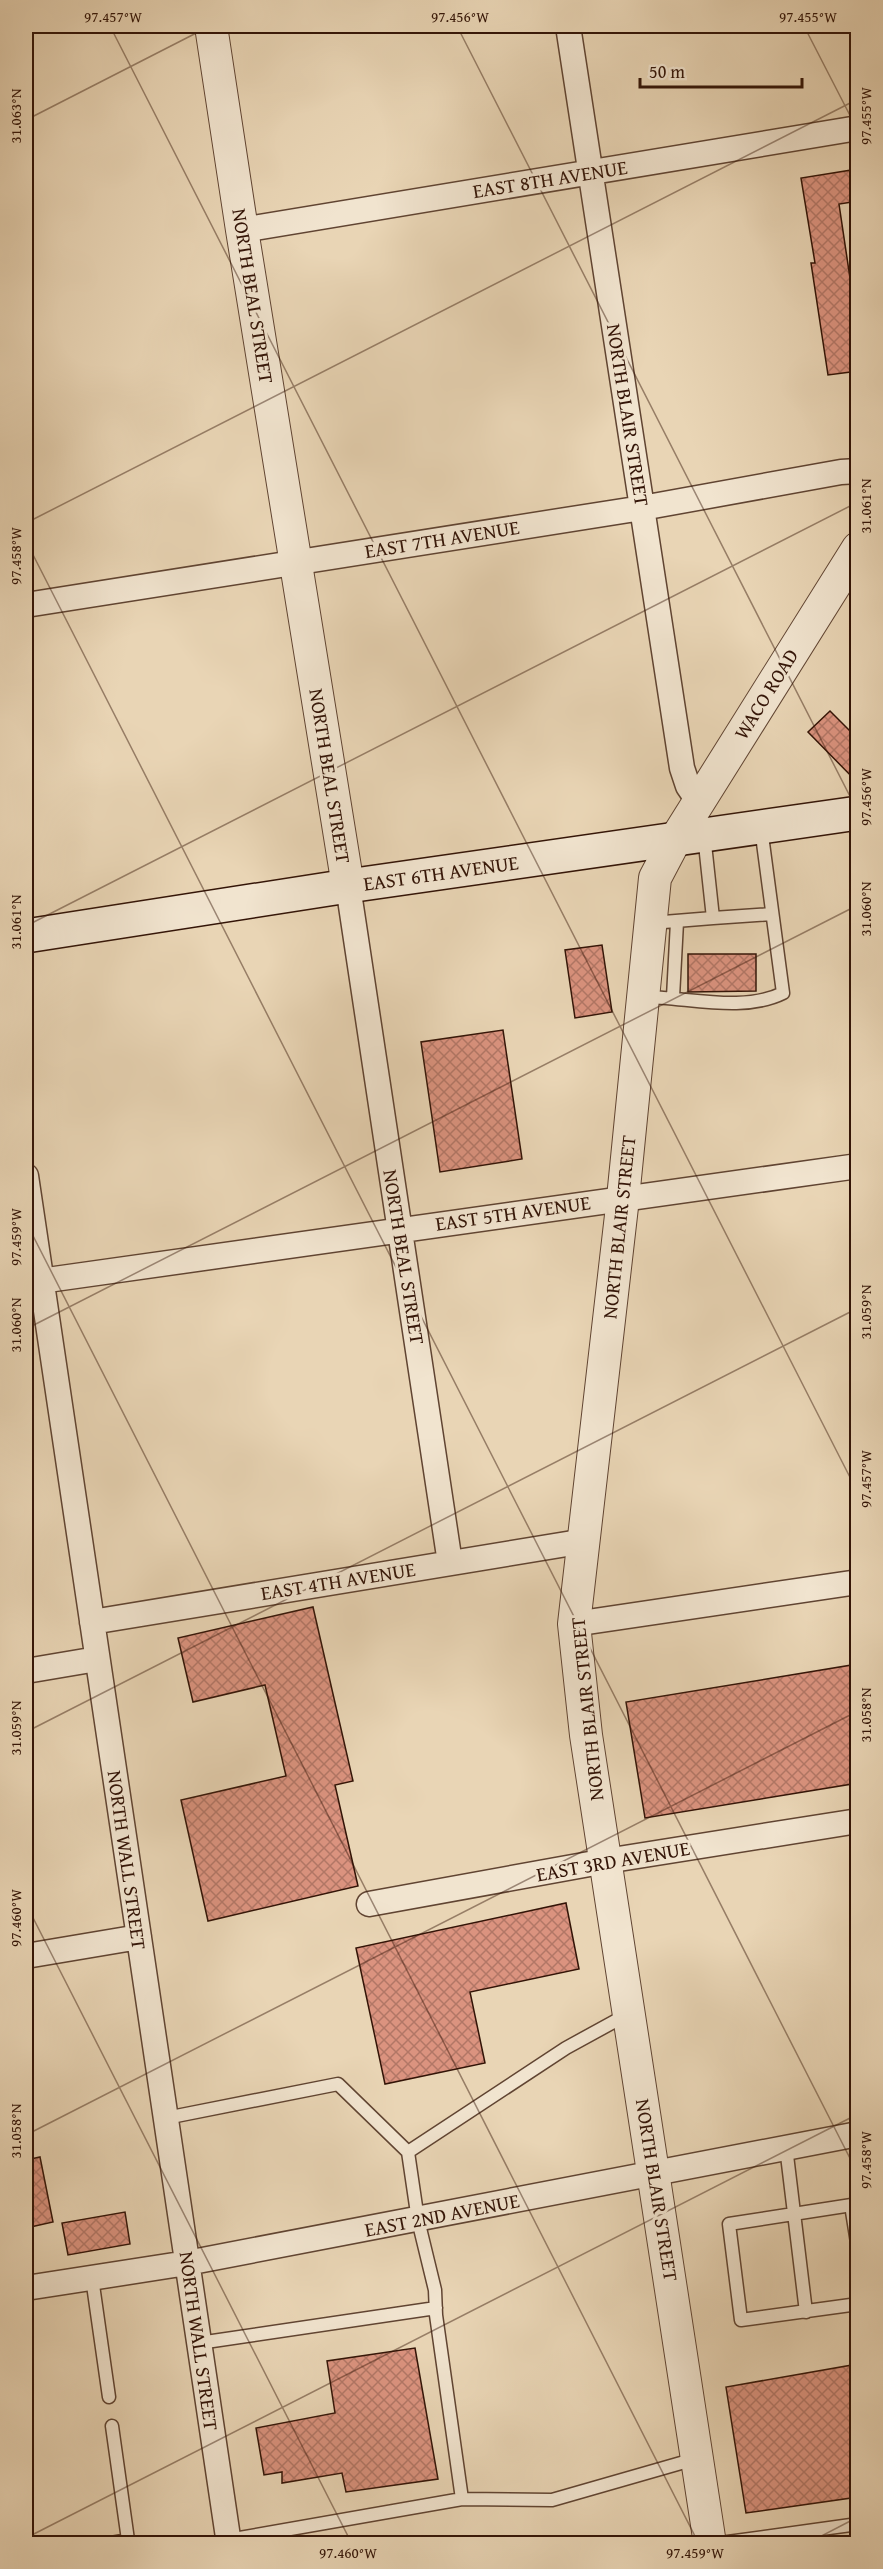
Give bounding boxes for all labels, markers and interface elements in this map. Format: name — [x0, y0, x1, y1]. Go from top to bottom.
text: 97.457°W — [84, 6, 142, 27]
text: 97.456°W — [431, 6, 489, 27]
text: 97.455°W — [779, 6, 837, 27]
scale bar — [640, 51, 802, 89]
text: 50 m — [649, 58, 685, 85]
text: 97.455°W — [855, 87, 876, 145]
text: 31.063°N — [5, 88, 26, 143]
street label: EAST 8TH AVENUE — [470, 152, 629, 205]
street label: NORTH BEAL STREET — [225, 206, 282, 386]
street label: NORTH BLAIR STREET — [600, 322, 657, 508]
text: 31.061°N — [855, 478, 876, 533]
street label: EAST 7TH AVENUE — [362, 512, 521, 565]
text: 97.458°W — [5, 527, 26, 585]
street label: WACO ROAD — [726, 643, 805, 745]
street label: NORTH BEAL STREET — [302, 686, 359, 866]
text: 97.456°W — [855, 768, 876, 826]
street label: EAST 6TH AVENUE — [362, 847, 520, 898]
text: 31.060°N — [855, 881, 876, 936]
text: 31.061°N — [5, 894, 26, 949]
street label: NORTH BLAIR STREET — [594, 1134, 643, 1320]
street label: NORTH BEAL STREET — [376, 1167, 433, 1347]
street label: EAST 5TH AVENUE — [434, 1187, 592, 1238]
text: 97.459°W — [5, 1208, 26, 1266]
text: 31.059°N — [855, 1284, 876, 1339]
text: 31.060°N — [5, 1297, 26, 1352]
text: 97.457°W — [855, 1450, 876, 1508]
street label: EAST 4TH AVENUE — [258, 1554, 417, 1607]
street label: NORTH BLAIR STREET — [562, 1616, 611, 1802]
text: 31.058°N — [855, 1687, 876, 1742]
text: 31.059°N — [5, 1700, 26, 1755]
street label: NORTH WALL STREET — [101, 1768, 154, 1951]
street label: EAST 3RD AVENUE — [534, 1833, 692, 1888]
text: 97.460°W — [5, 1889, 26, 1947]
street label: NORTH BLAIR STREET — [629, 2097, 686, 2283]
text: 31.058°N — [5, 2103, 26, 2158]
text: 97.458°W — [855, 2131, 876, 2189]
street label: EAST 2ND AVENUE — [362, 2185, 522, 2244]
street label: NORTH WALL STREET — [173, 2249, 226, 2432]
text: 97.460°W — [319, 2542, 377, 2563]
text: 97.459°W — [666, 2542, 724, 2563]

